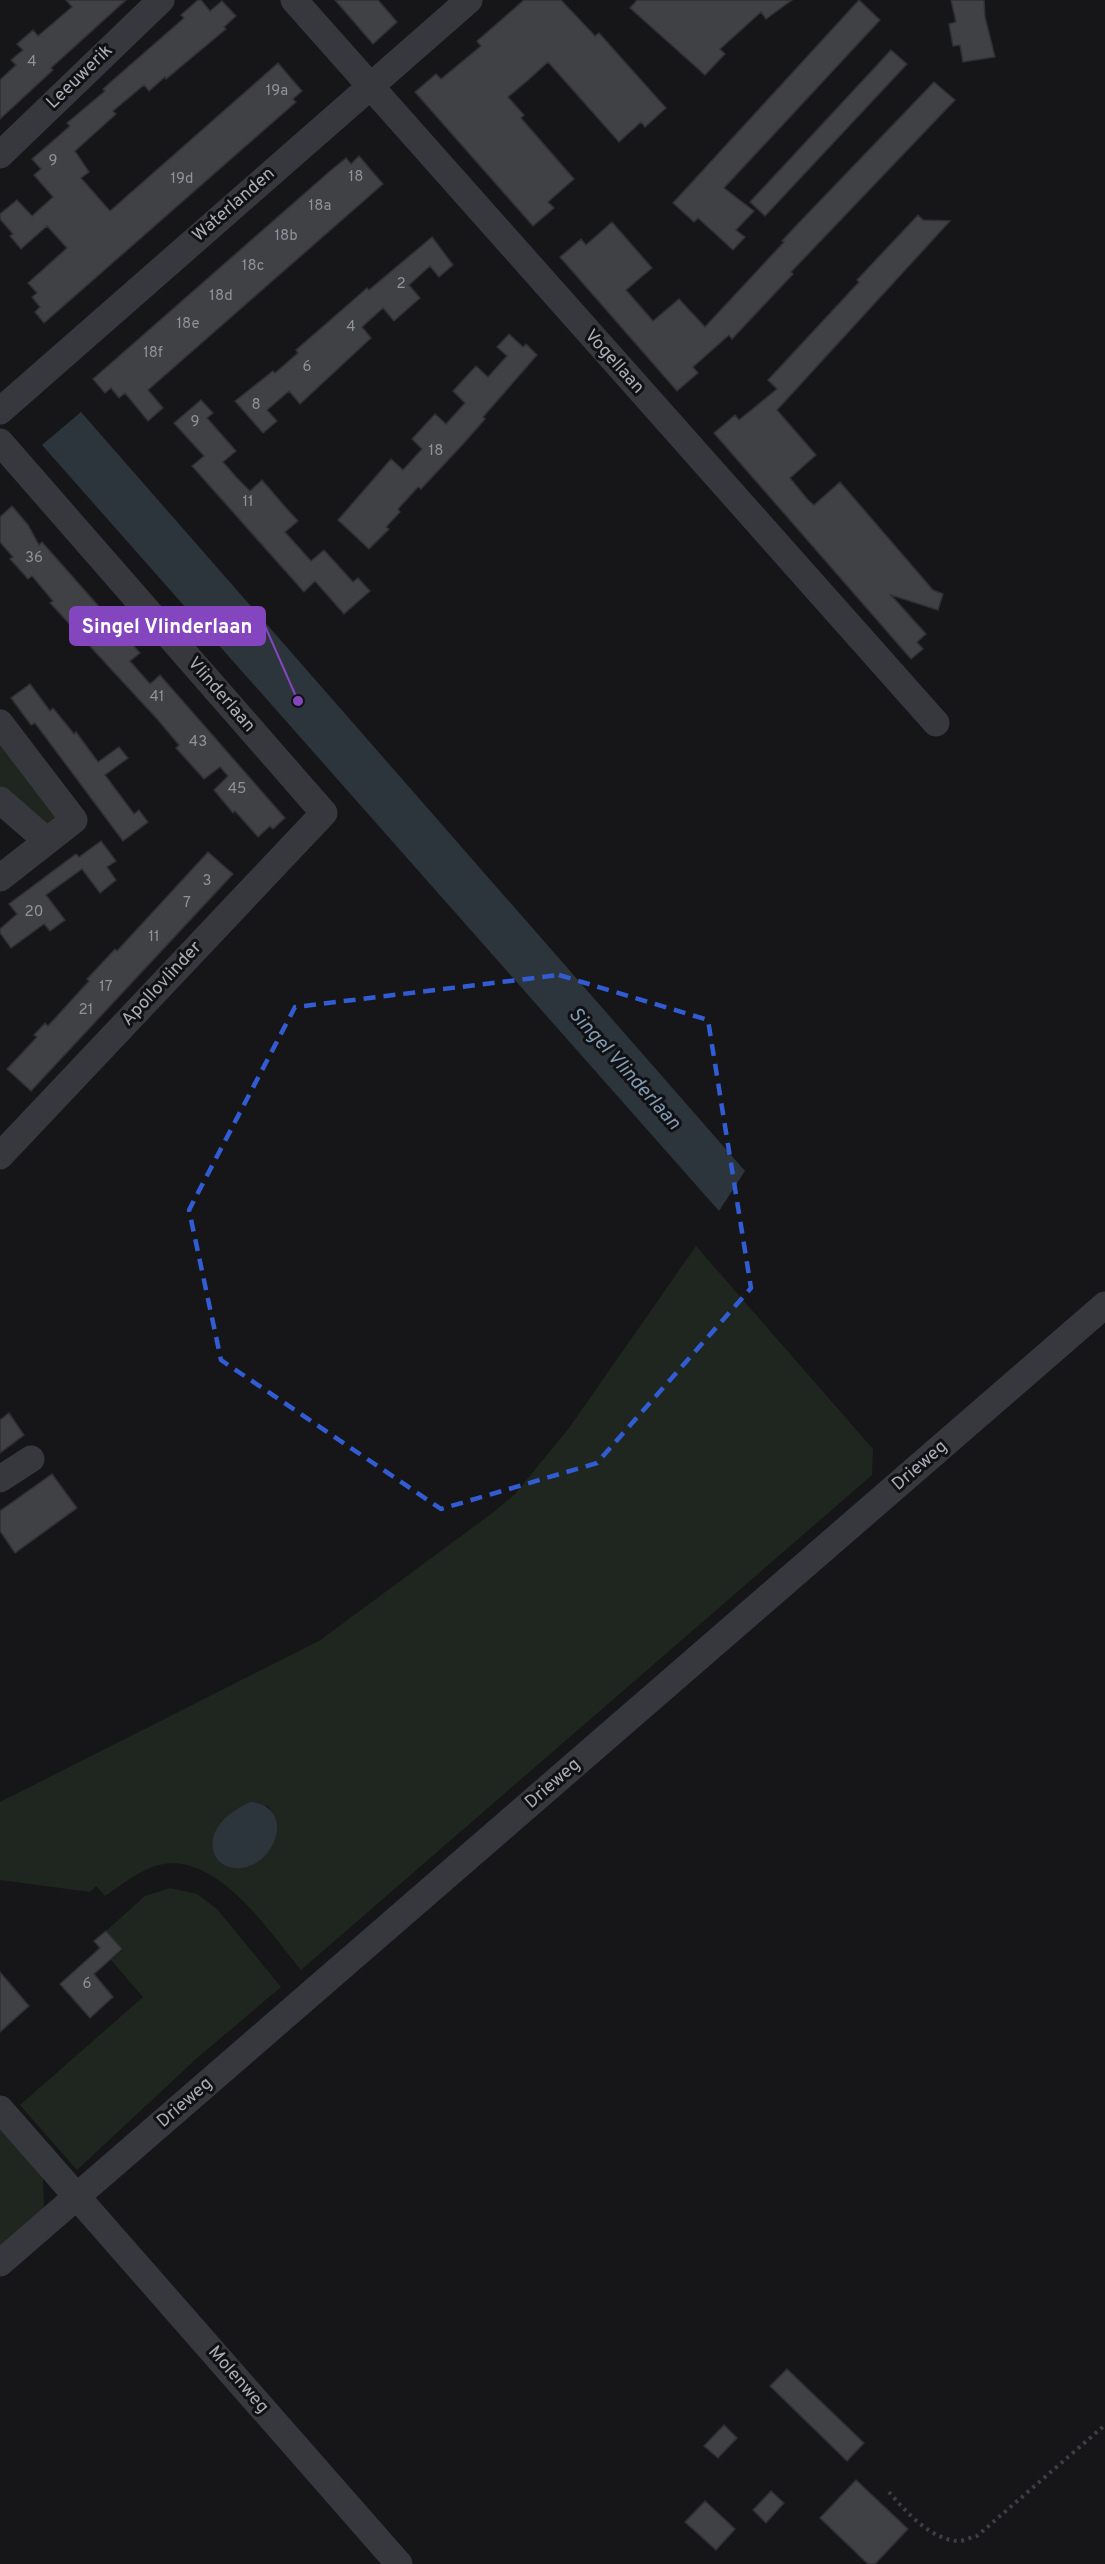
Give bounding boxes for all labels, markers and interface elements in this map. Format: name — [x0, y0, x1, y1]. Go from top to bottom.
street label: Leeuwerik — [42, 40, 118, 114]
house number: 4 — [27, 53, 37, 72]
house number: 19a — [266, 82, 288, 101]
house number: 9 — [49, 152, 57, 171]
street label: Waterlanden — [188, 163, 280, 247]
house number: 18 — [349, 168, 363, 187]
house number: 19d — [171, 170, 193, 189]
house number: 18a — [309, 197, 331, 216]
house number: 18b — [274, 227, 298, 246]
house number: 18c — [242, 257, 264, 276]
house number: 2 — [396, 275, 406, 294]
house number: 18d — [209, 287, 233, 306]
house number: 18e — [177, 315, 199, 334]
house number: 4 — [346, 318, 356, 337]
street label: Vogellaan — [579, 325, 649, 399]
house number: 18f — [143, 344, 163, 363]
house number: 6 — [303, 358, 312, 377]
house number: 8 — [251, 396, 261, 415]
house number: 9 — [191, 413, 199, 432]
house number: 18 — [429, 442, 443, 461]
house number: 11 — [242, 493, 254, 512]
house number: 36 — [25, 549, 43, 568]
callout: Singel Vlinderlaan — [70, 607, 265, 645]
text: Singel Vlinderlaan — [82, 615, 252, 641]
street label: Vlinderlaan — [182, 653, 260, 737]
house number: 41 — [150, 688, 164, 707]
house number: 43 — [189, 733, 207, 752]
house number: 45 — [228, 780, 246, 799]
house number: 3 — [202, 872, 212, 891]
house number: 7 — [183, 894, 191, 913]
house number: 20 — [25, 903, 43, 922]
house number: 11 — [148, 928, 160, 947]
street label: Apollovlinder — [117, 937, 207, 1031]
house number: 17 — [99, 978, 113, 997]
house number: 21 — [79, 1001, 93, 1020]
water label: Singel Vlinderlaan — [562, 1002, 686, 1136]
street label: Drieweg — [887, 1436, 953, 1496]
street label: Drieweg — [520, 1754, 586, 1814]
house number: 6 — [83, 1975, 92, 1994]
street label: Drieweg — [152, 2073, 218, 2133]
street label: Molenweg — [202, 2342, 274, 2418]

